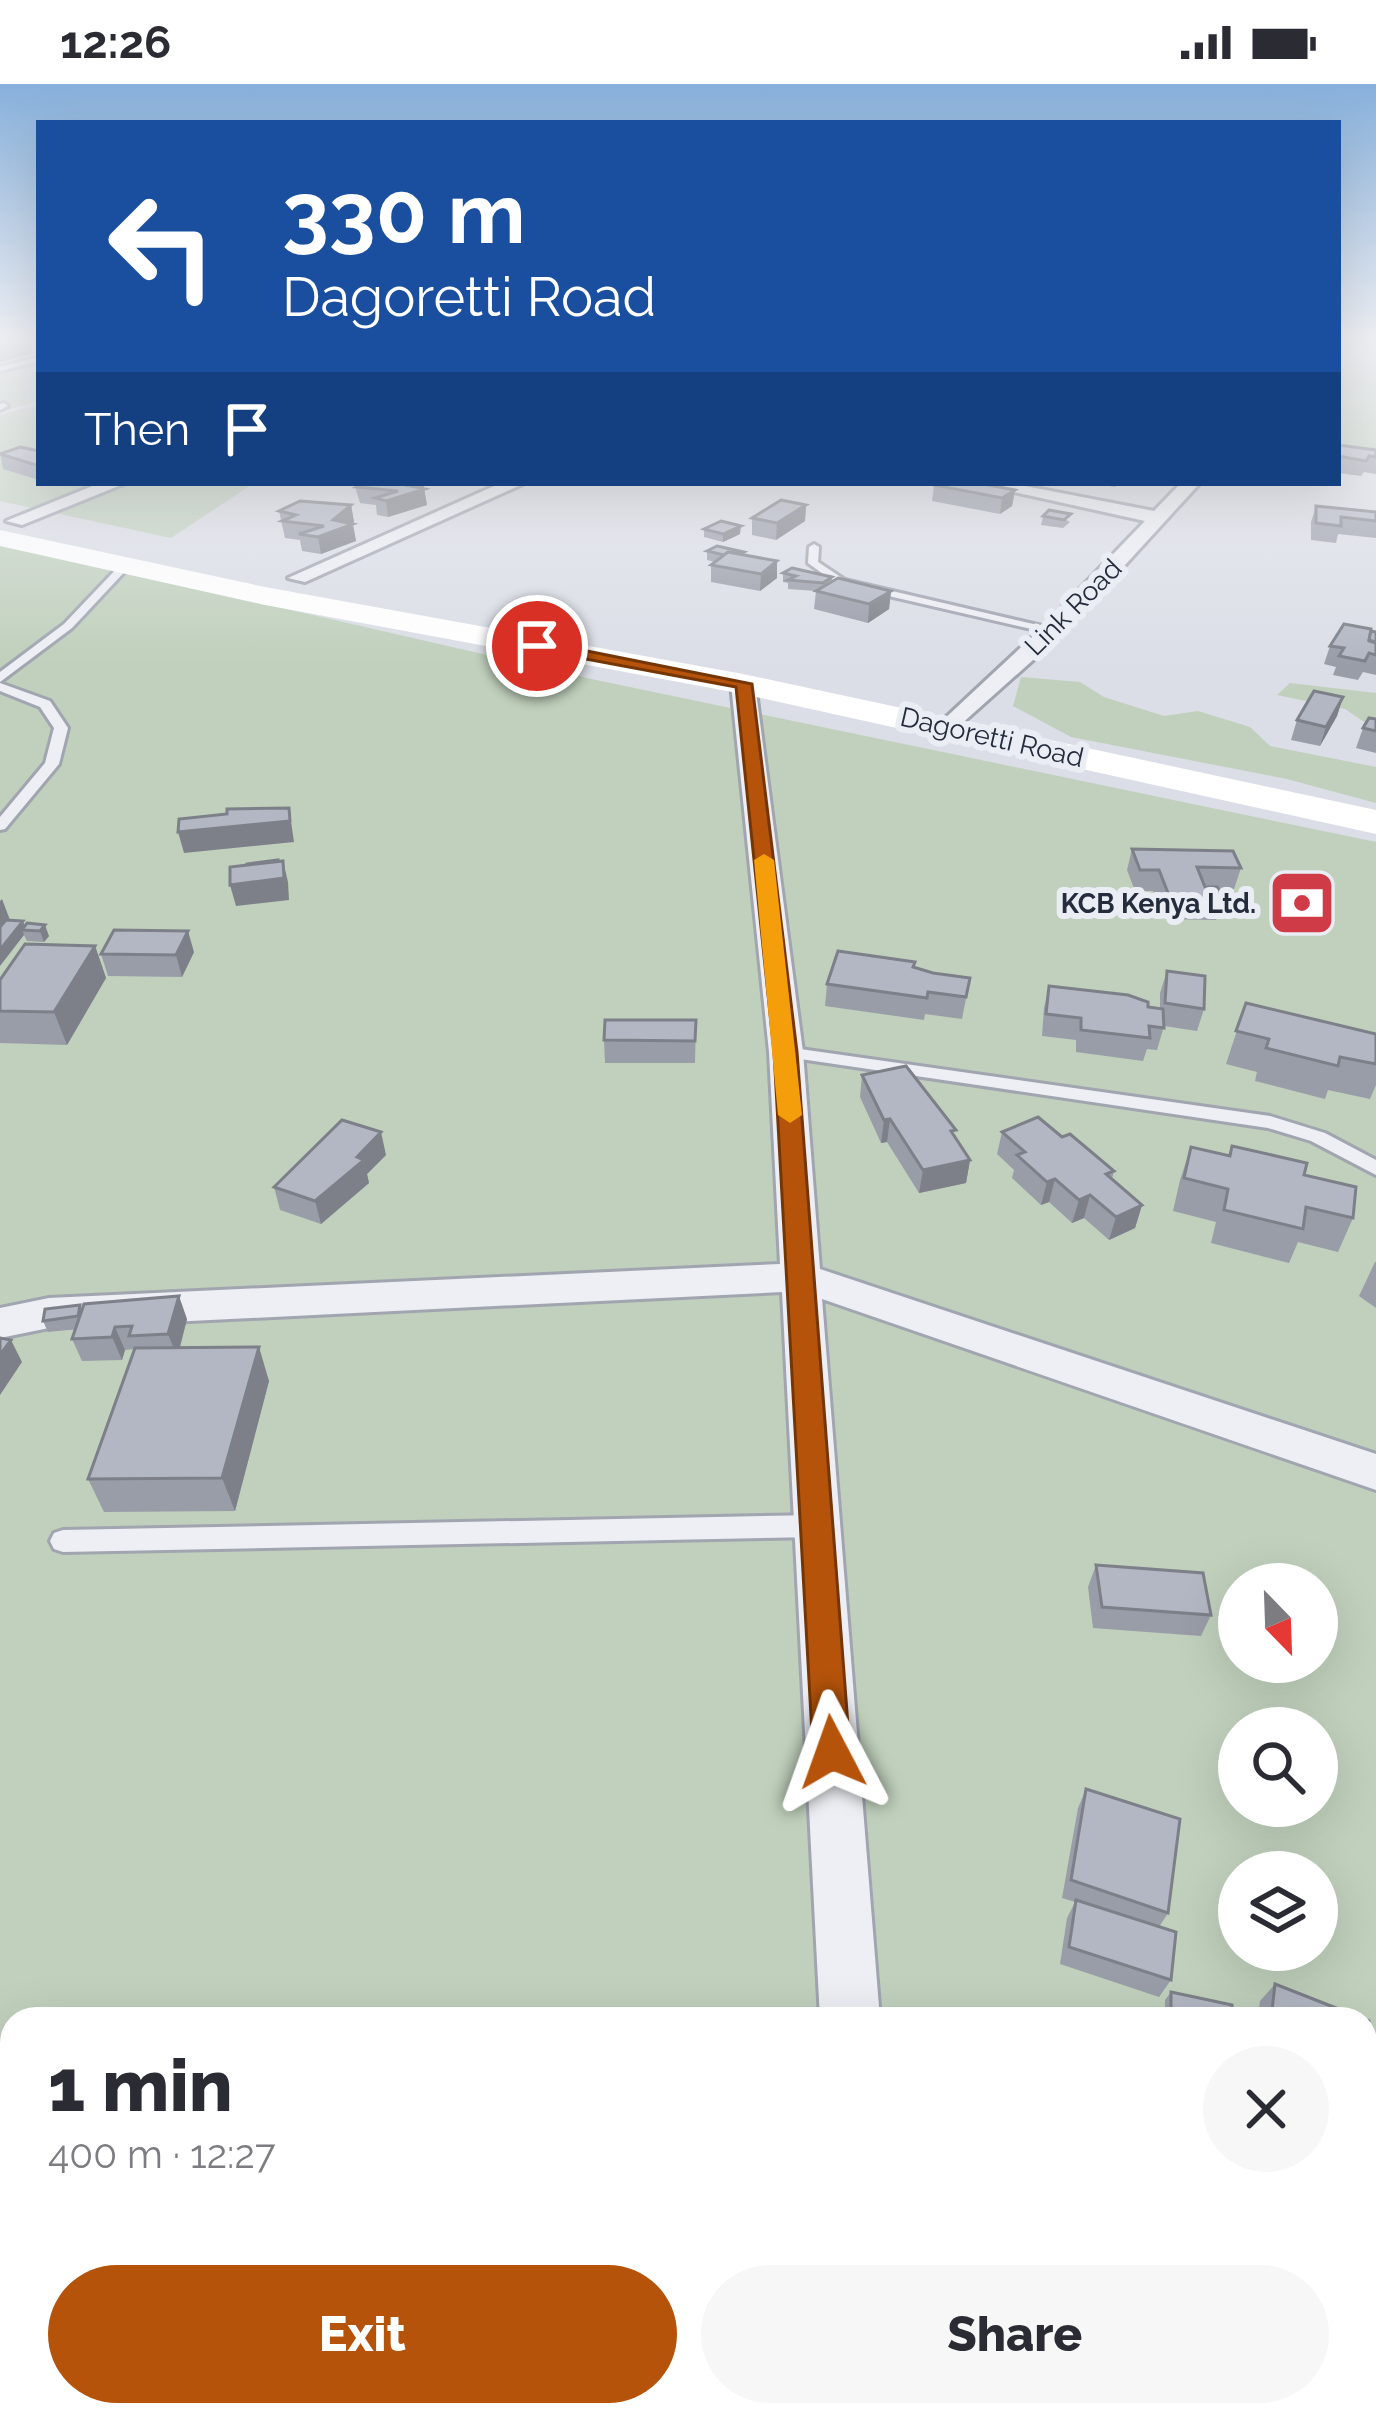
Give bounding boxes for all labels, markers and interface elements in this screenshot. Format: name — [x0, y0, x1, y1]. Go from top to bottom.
text: 12:26 — [60, 16, 171, 69]
text: 330 m — [282, 164, 526, 263]
icon: left — [84, 168, 240, 324]
text: Dagoretti Road — [282, 265, 656, 329]
icon: arrive — [214, 396, 280, 462]
text: Then — [84, 403, 190, 456]
street label: Link Road — [1018, 552, 1128, 662]
pin — [486, 595, 588, 697]
icon: arrive — [504, 613, 570, 679]
street label: Dagoretti Road — [897, 701, 1087, 773]
bank icon: KCB Kenya Ltd. — [1267, 868, 1337, 938]
place label: KCB Kenya Ltd. — [1061, 888, 1256, 919]
north arrow — [1218, 1563, 1338, 1683]
map controls — [1218, 1563, 1338, 1971]
position arrow — [769, 1689, 895, 1815]
button: search — [1218, 1707, 1338, 1827]
button: layers — [1218, 1851, 1338, 1971]
text: 1 min — [48, 2043, 233, 2128]
button: close — [1203, 2046, 1329, 2172]
text: 400 m · 12:27 — [48, 2131, 276, 2177]
button: Exit — [48, 2265, 677, 2403]
button: Share — [701, 2265, 1329, 2403]

